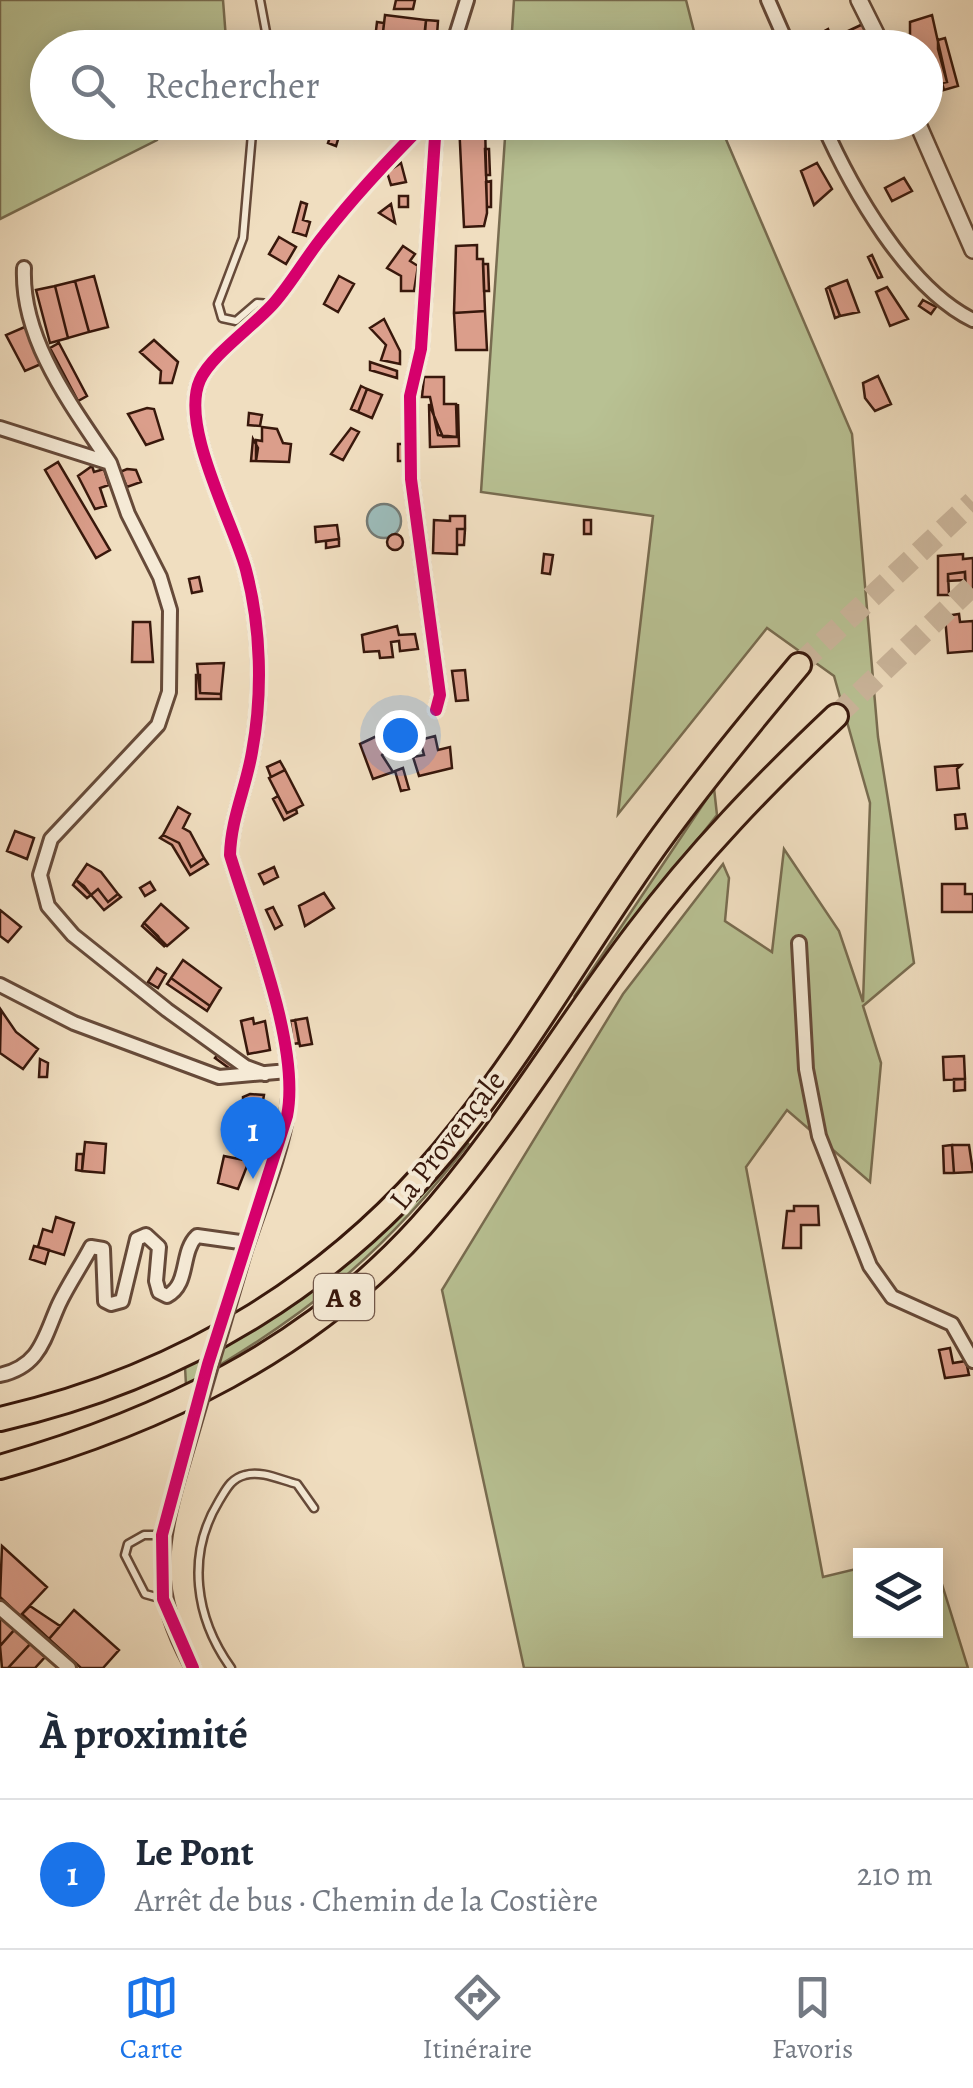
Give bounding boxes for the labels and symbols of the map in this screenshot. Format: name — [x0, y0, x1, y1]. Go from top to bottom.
your location — [375, 710, 426, 761]
street label: La Provençale — [380, 1062, 514, 1218]
pin: 1 — [220, 1096, 286, 1179]
road number: A 8 — [314, 1274, 374, 1320]

